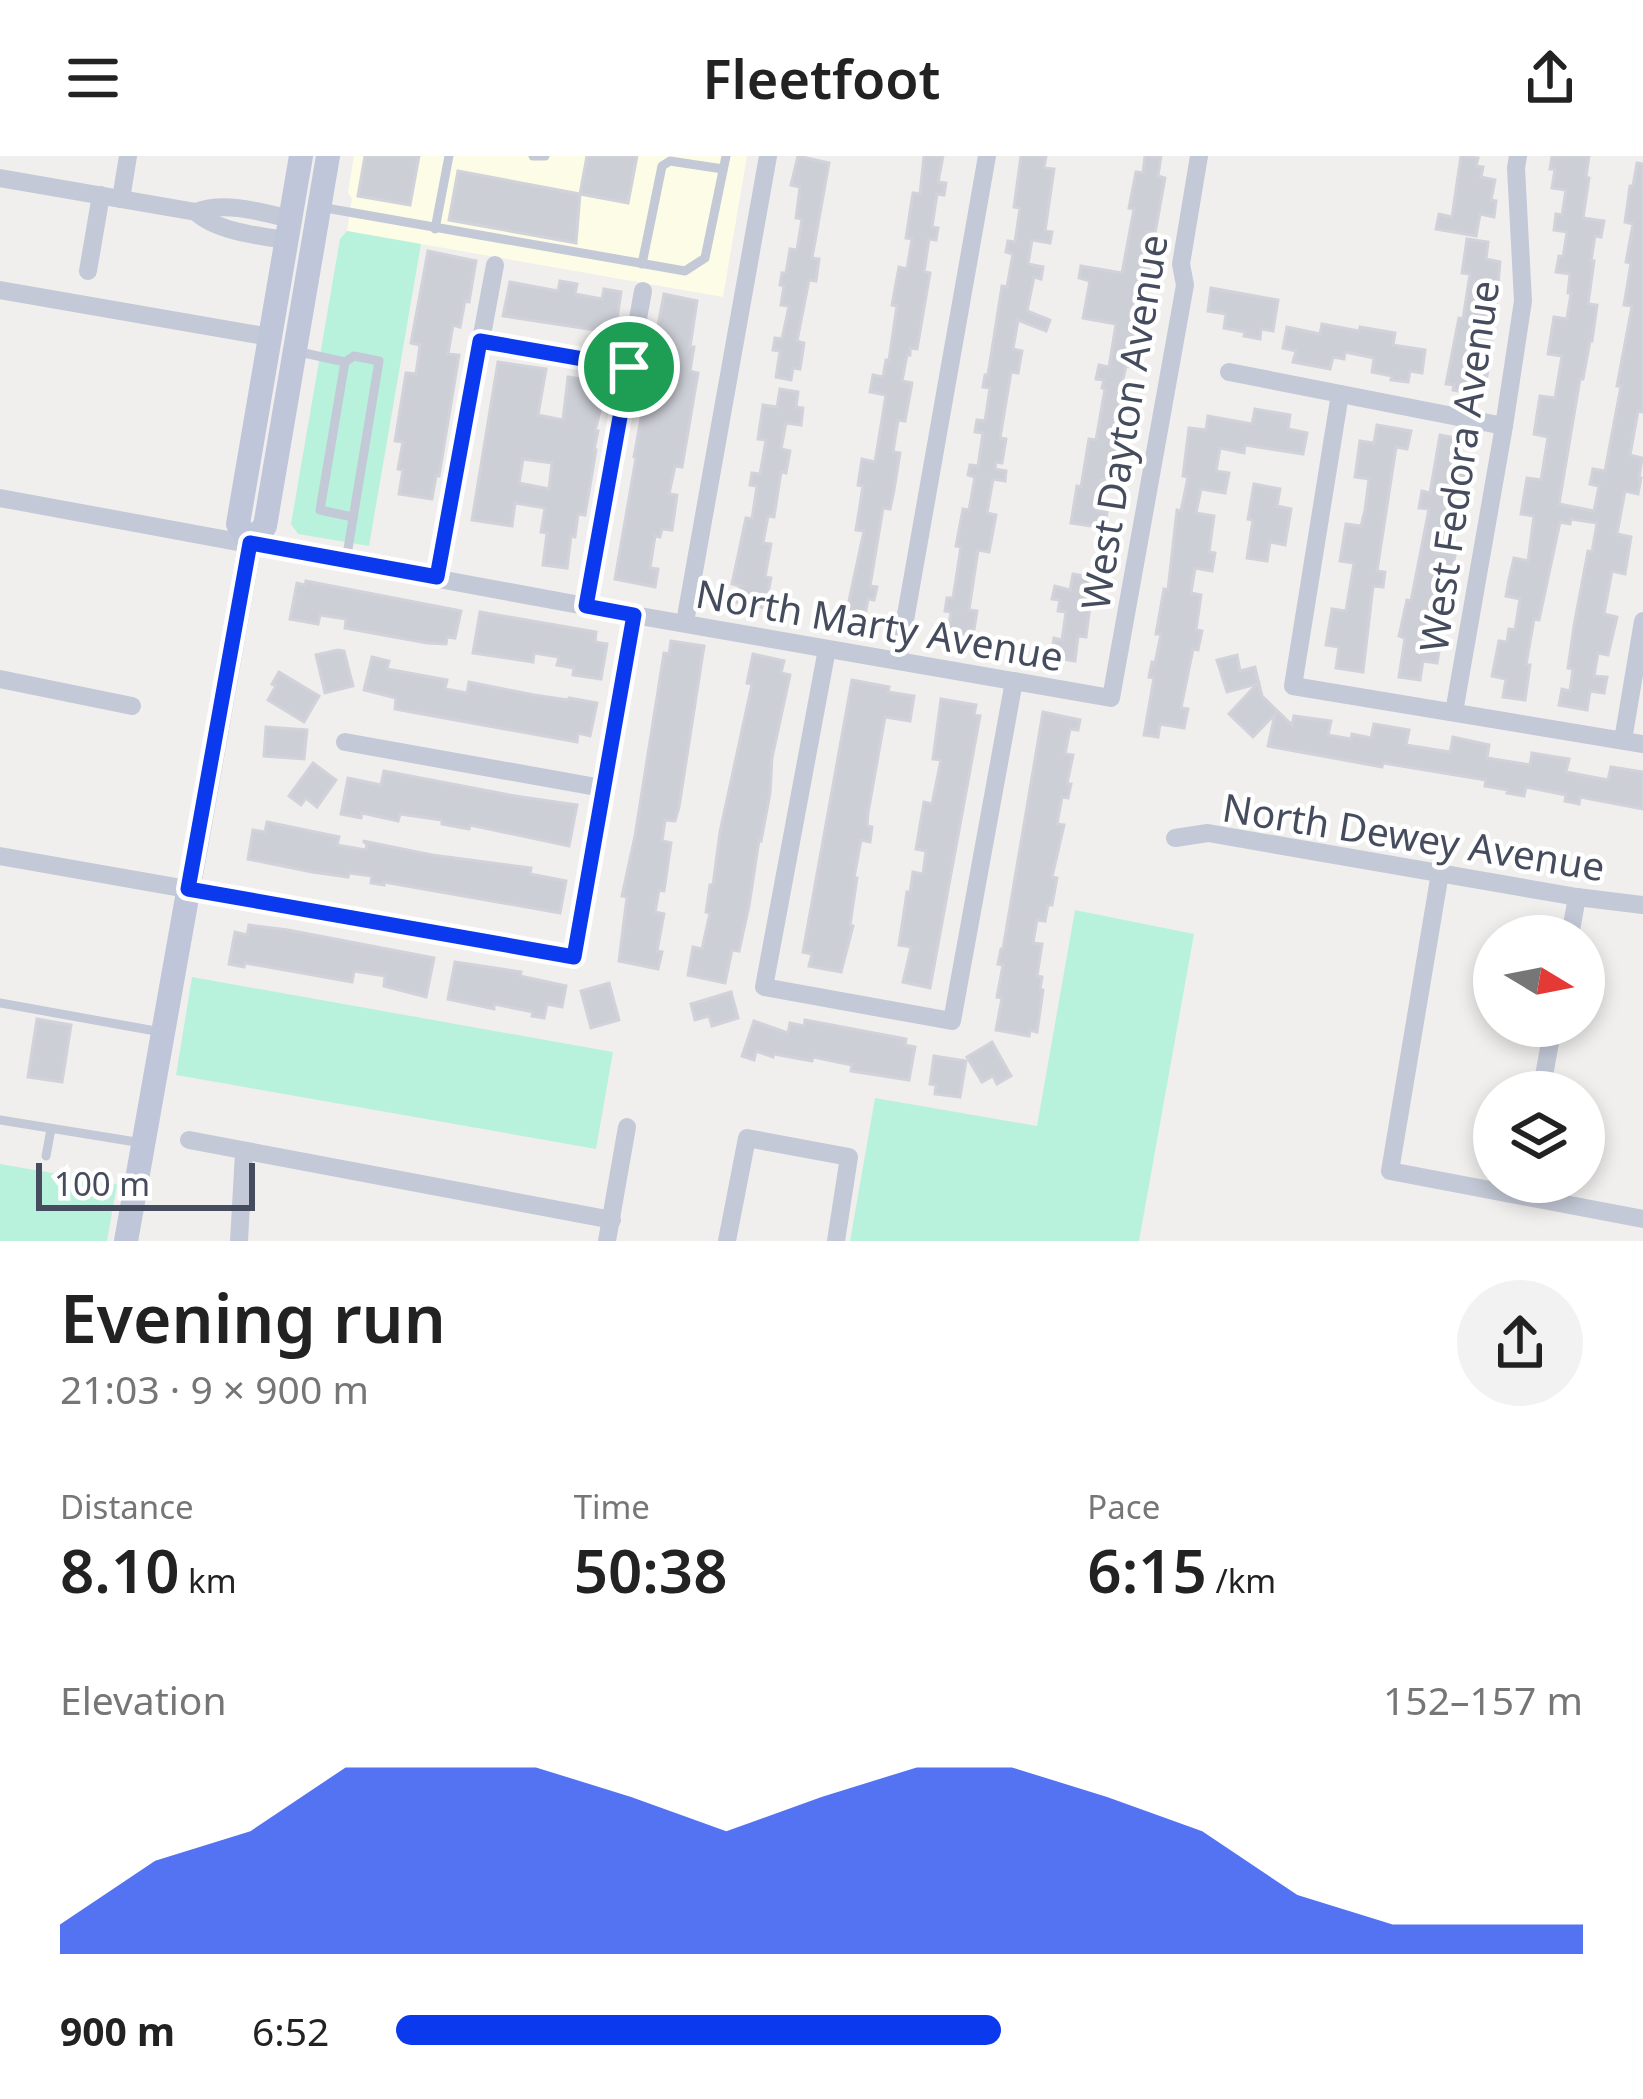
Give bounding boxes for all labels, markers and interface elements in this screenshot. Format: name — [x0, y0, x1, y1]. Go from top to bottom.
text: Fleetfoot — [702, 41, 941, 115]
icon: menu — [60, 45, 126, 111]
icon: share — [1517, 45, 1583, 111]
street label: West Dayton Avenue — [1067, 230, 1179, 614]
street label: West Fedora Avenue — [1406, 277, 1510, 655]
pin — [578, 316, 680, 418]
icon: arrive — [596, 334, 662, 400]
street label: North Marty Avenue — [692, 566, 1068, 682]
street label: North Dewey Avenue — [1219, 780, 1609, 892]
north arrow — [1473, 915, 1605, 1047]
map controls — [1473, 915, 1605, 1203]
button: layers — [1473, 1071, 1605, 1203]
scale bar — [36, 1157, 255, 1210]
text: 100 m — [54, 1161, 150, 1206]
text: Evening run — [60, 1272, 446, 1362]
button: share — [1457, 1280, 1583, 1406]
text: 21:03 · 9 × 900 m — [60, 1362, 369, 1415]
text: Distance — [60, 1484, 194, 1529]
text: Time — [574, 1484, 650, 1529]
text: Pace — [1087, 1484, 1160, 1529]
text: 8.10 — [60, 1529, 180, 1611]
text: 50:38 — [574, 1529, 728, 1611]
text: 6:15 — [1087, 1529, 1207, 1611]
text: km — [180, 1558, 237, 1603]
text: /km — [1207, 1558, 1276, 1603]
text: Elevation — [60, 1673, 227, 1726]
text: 152–157 m — [1383, 1673, 1583, 1726]
text: 900 m — [60, 2004, 175, 2057]
text: 6:52 — [252, 2004, 329, 2057]

